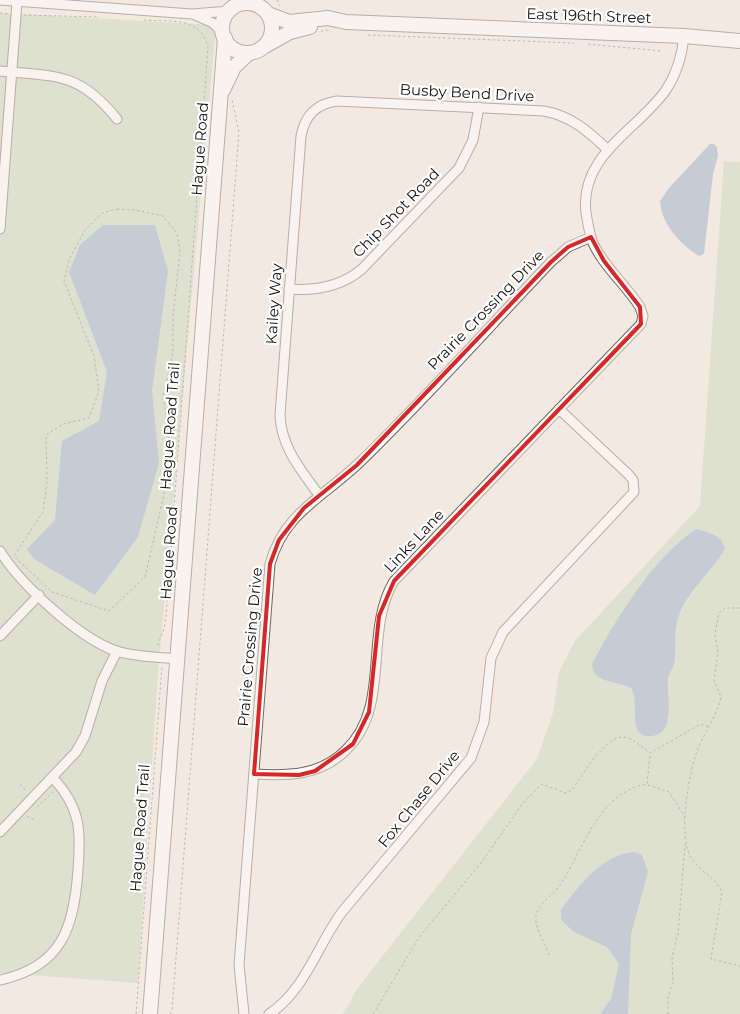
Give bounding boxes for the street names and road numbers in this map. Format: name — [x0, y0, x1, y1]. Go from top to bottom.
street label: East 196th Street — [526, 4, 652, 27]
street label: Busby Bend Drive — [399, 79, 535, 106]
street label: Hague Road — [187, 102, 212, 196]
street label: Chip Shot Road — [348, 164, 443, 261]
street label: Prairie Crossing Drive — [423, 246, 548, 374]
street label: Kailey Way — [261, 262, 286, 345]
street label: Hague Road Trail — [156, 361, 183, 491]
street label: Links Lane — [379, 505, 448, 576]
street label: Hague Road — [156, 506, 181, 600]
street label: Prairie Crossing Drive — [233, 567, 266, 727]
street label: Fox Chase Drive — [374, 746, 464, 851]
street label: Hague Road Trail — [126, 763, 153, 893]

